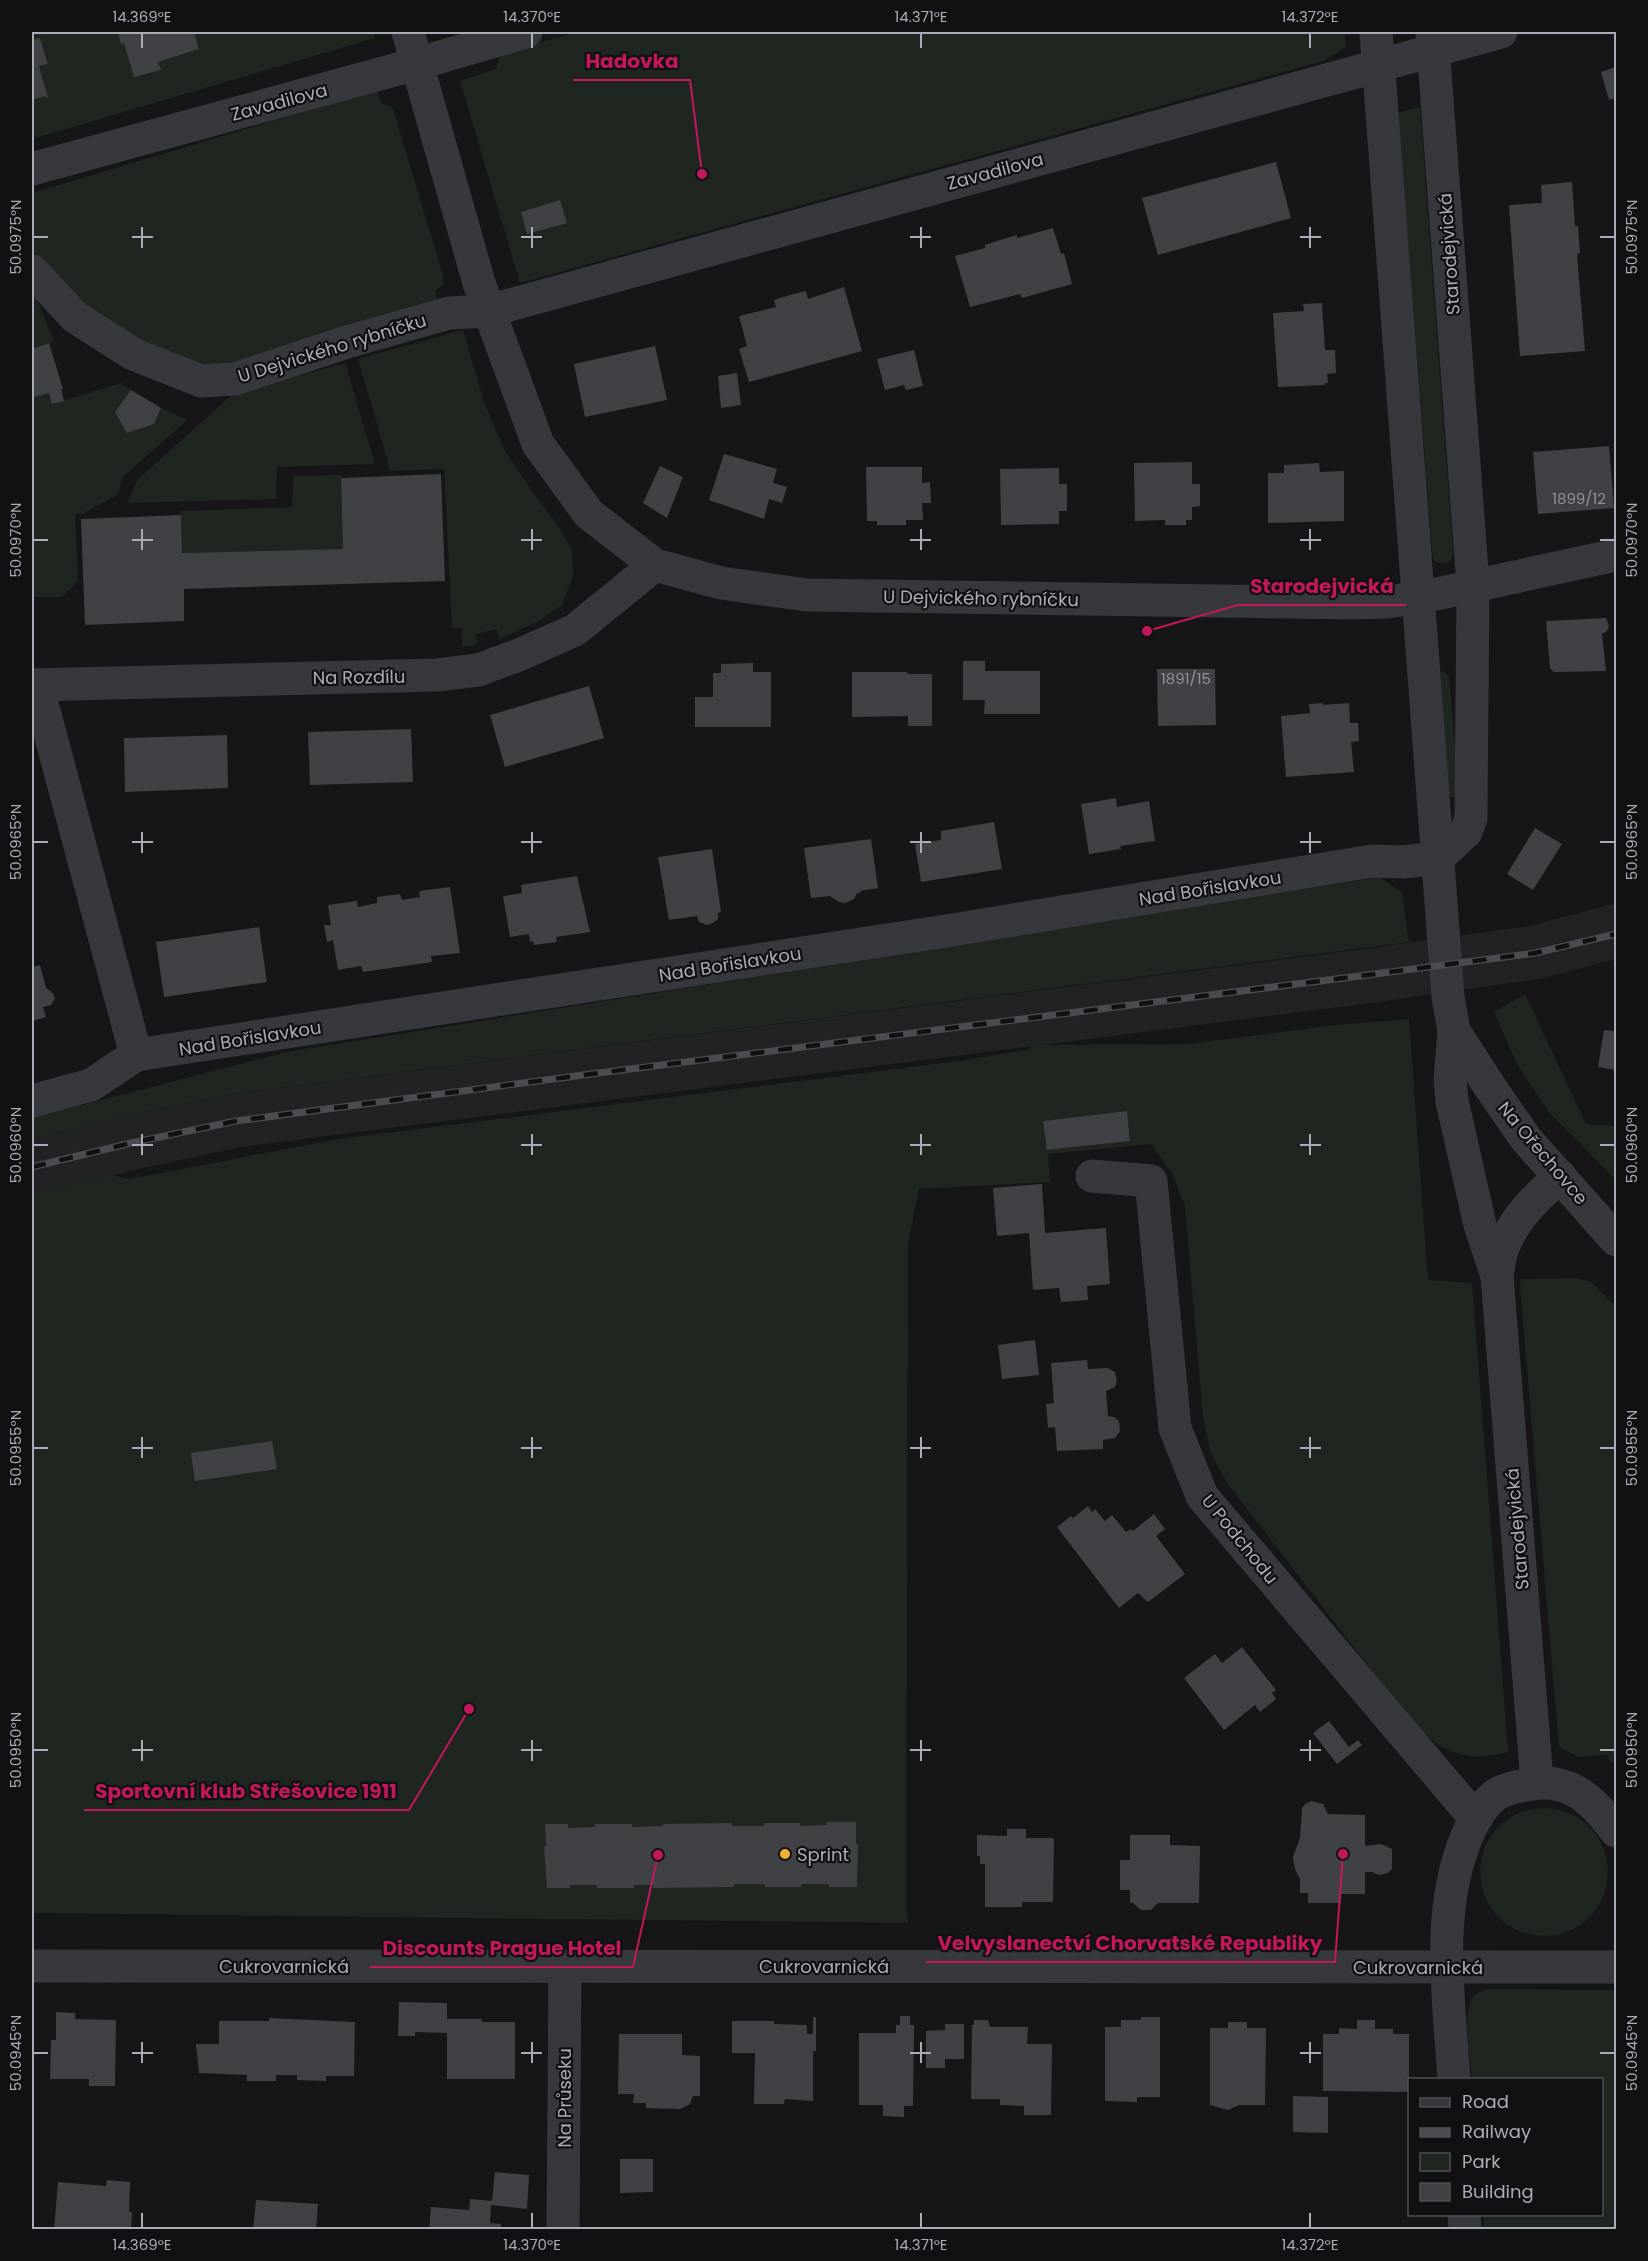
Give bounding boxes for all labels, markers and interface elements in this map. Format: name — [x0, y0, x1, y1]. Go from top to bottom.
text: 14.369°E — [112, 6, 172, 27]
text: 14.370°E — [503, 6, 561, 27]
text: 14.371°E — [894, 6, 948, 27]
text: 14.372°E — [1282, 6, 1338, 27]
callout: Hadovka — [573, 42, 690, 80]
text: Hadovka — [586, 47, 678, 75]
street label: Zavadilova — [228, 77, 330, 127]
street label: Zavadilova — [944, 146, 1046, 196]
street label: Starodejvická — [1432, 192, 1466, 316]
text: 50.0975°N — [5, 199, 26, 275]
text: 50.0975°N — [1621, 199, 1642, 275]
street label: U Dejvického rybníčku — [235, 307, 429, 389]
house number: 1899/12 — [1552, 488, 1606, 509]
text: 50.0970°N — [5, 502, 26, 578]
text: 50.0970°N — [1621, 502, 1642, 578]
callout: Starodejvická — [1238, 567, 1406, 605]
text: Starodejvická — [1250, 572, 1394, 600]
street label: U Dejvického rybníčku — [883, 584, 1079, 612]
street label: Na Rozdílu — [312, 664, 406, 690]
house number: 1891/15 — [1161, 668, 1211, 689]
text: 50.0965°N — [5, 804, 26, 880]
text: 50.0965°N — [1621, 804, 1642, 880]
street label: Nad Bořislavkou — [1137, 864, 1283, 912]
street label: Nad Bořislavkou — [657, 940, 803, 988]
street label: Nad Bořislavkou — [177, 1014, 323, 1062]
street label: Na Ořechovce — [1492, 1096, 1594, 1210]
text: 50.0960°N — [5, 1107, 26, 1183]
text: 50.0960°N — [1621, 1107, 1642, 1183]
text: 50.0955°N — [5, 1410, 26, 1486]
text: 50.0955°N — [1621, 1410, 1642, 1486]
street label: Starodejvická — [1499, 1467, 1535, 1591]
street label: U Podchodu — [1196, 1489, 1284, 1589]
text: 50.0950°N — [5, 1712, 26, 1788]
text: 50.0950°N — [1621, 1712, 1642, 1788]
callout: Sportovní klub Střešovice 1911 — [84, 1772, 409, 1810]
text: Sportovní klub Střešovice 1911 — [95, 1777, 397, 1805]
place label: Sprint — [797, 1842, 849, 1867]
marker: Sprint — [778, 1847, 792, 1861]
callout: Velvyslanectví Chorvatské Republiky — [926, 1924, 1335, 1962]
callout: Discounts Prague Hotel — [370, 1929, 633, 1967]
text: Velvyslanectví Chorvatské Republiky — [938, 1929, 1323, 1957]
text: Discounts Prague Hotel — [383, 1934, 621, 1962]
street label: Cukrovarnická — [219, 1954, 349, 1979]
street label: Cukrovarnická — [759, 1954, 889, 1979]
street label: Cukrovarnická — [1353, 1955, 1483, 1980]
text: 50.0945°N — [5, 2015, 26, 2091]
text: 50.0945°N — [1621, 2015, 1642, 2091]
street label: Na Průseku — [552, 2048, 577, 2148]
legend — [1408, 2078, 1603, 2216]
text: Road — [1462, 2089, 1509, 2114]
text: Railway — [1462, 2119, 1531, 2144]
text: Park — [1462, 2149, 1501, 2174]
text: Building — [1462, 2179, 1534, 2204]
text: 14.369°E — [112, 2234, 172, 2255]
text: 14.370°E — [503, 2234, 561, 2255]
text: 14.371°E — [894, 2234, 948, 2255]
text: 14.372°E — [1282, 2234, 1338, 2255]

